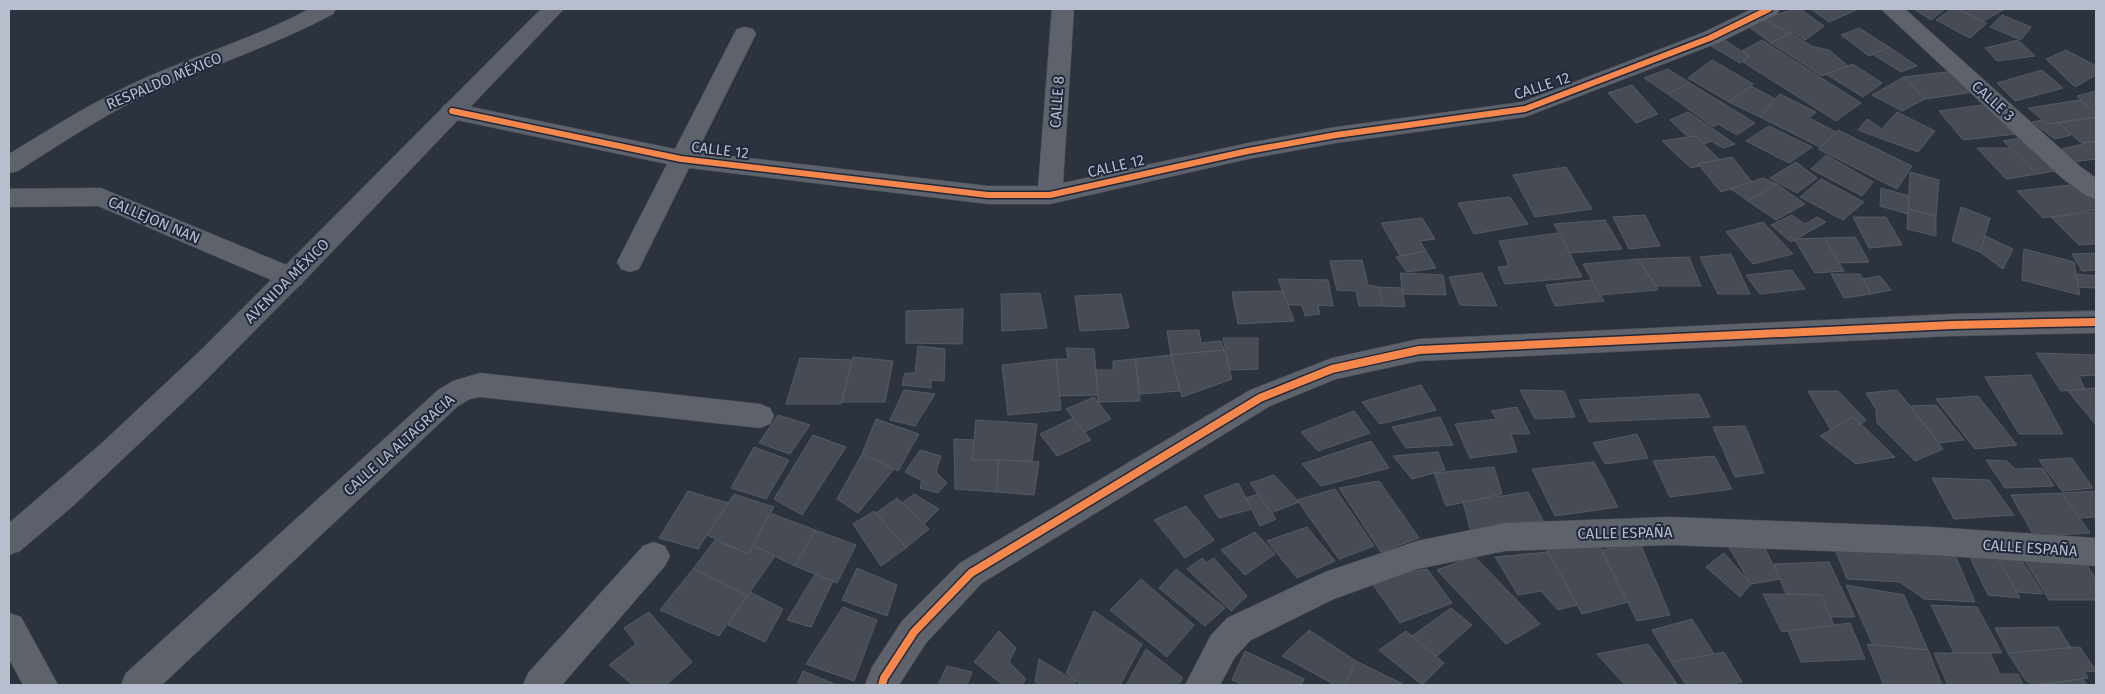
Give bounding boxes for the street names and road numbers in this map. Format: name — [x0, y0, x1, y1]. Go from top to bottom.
street label: RESPALDO MÉXICO — [104, 49, 224, 113]
street label: CALLE 12 — [1512, 69, 1572, 103]
street label: CALLE 8 — [1046, 75, 1068, 129]
street label: CALLE 3 — [1968, 77, 2018, 125]
street label: CALLE 12 — [690, 138, 750, 162]
street label: CALLE 12 — [1086, 151, 1146, 181]
street label: CALLEJON NAN — [105, 193, 203, 247]
street label: AVENIDA MÉXICO — [241, 235, 333, 327]
street label: CALLE LA ALTAGRACIA — [340, 390, 458, 499]
street label: CALLE ESPAÑA — [1577, 523, 1673, 543]
street label: CALLE ESPAÑA — [1982, 536, 2079, 560]

